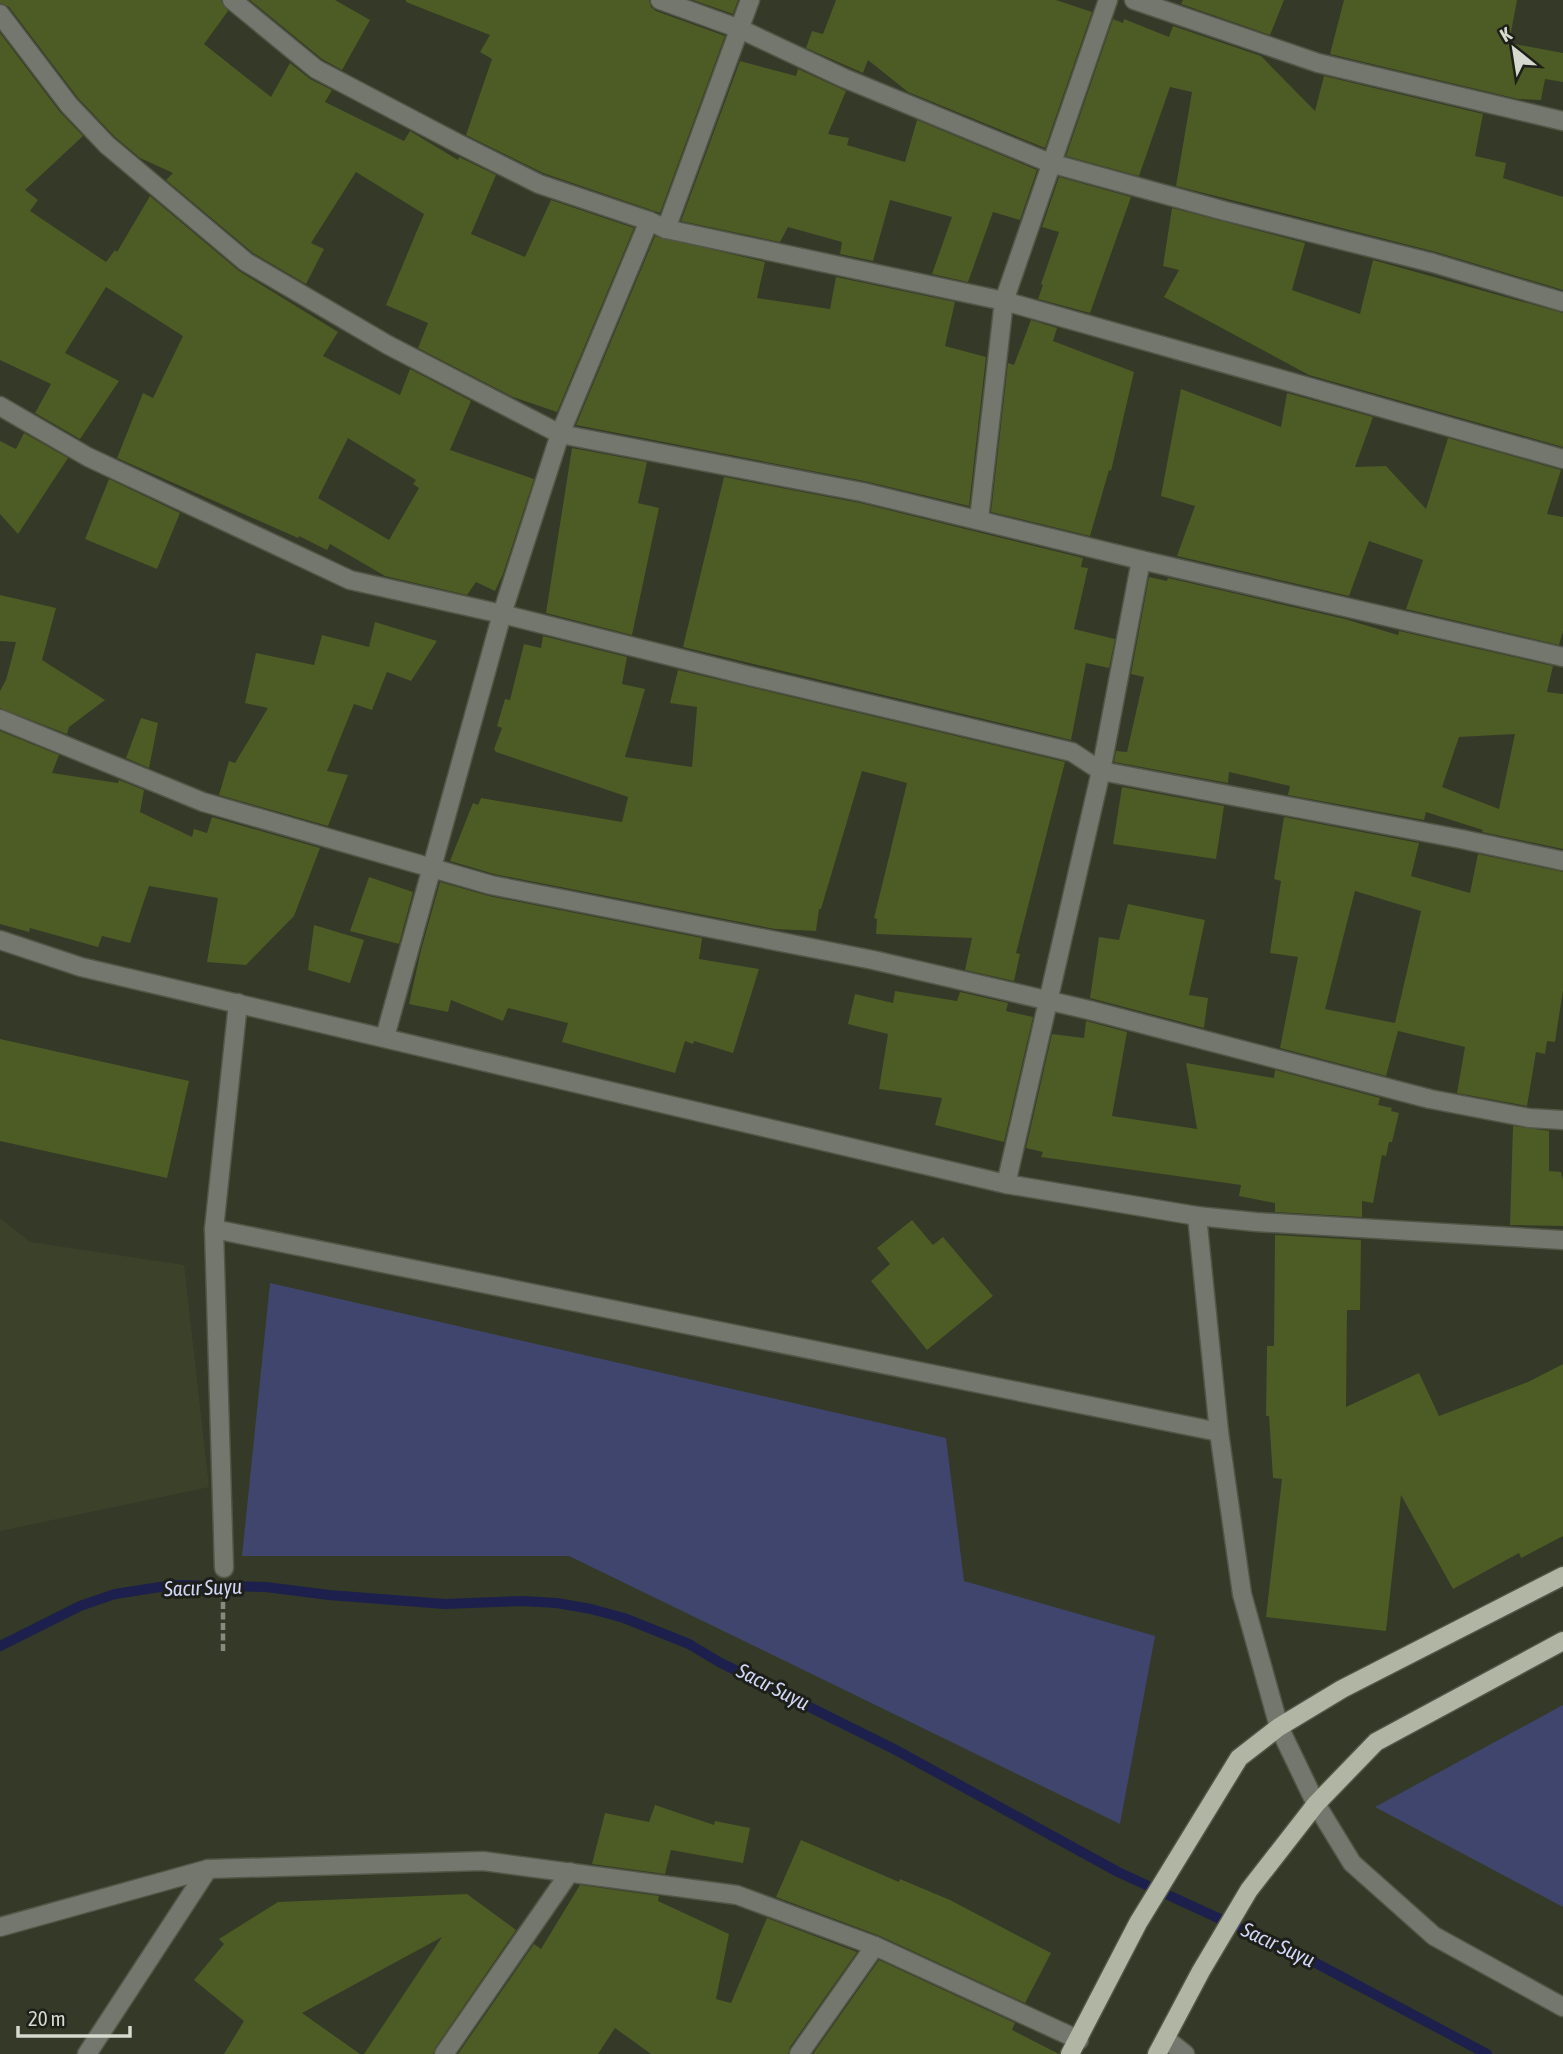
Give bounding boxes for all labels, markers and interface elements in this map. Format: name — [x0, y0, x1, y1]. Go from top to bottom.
north arrow — [1479, 14, 1549, 84]
text: K — [1496, 22, 1516, 46]
water label: Sacır Suyu — [163, 1574, 242, 1600]
water label: Sacır Suyu — [732, 1657, 814, 1715]
water label: Sacır Suyu — [1237, 1916, 1319, 1971]
scale bar — [18, 1994, 130, 2038]
text: 20 m — [28, 2006, 66, 2030]

